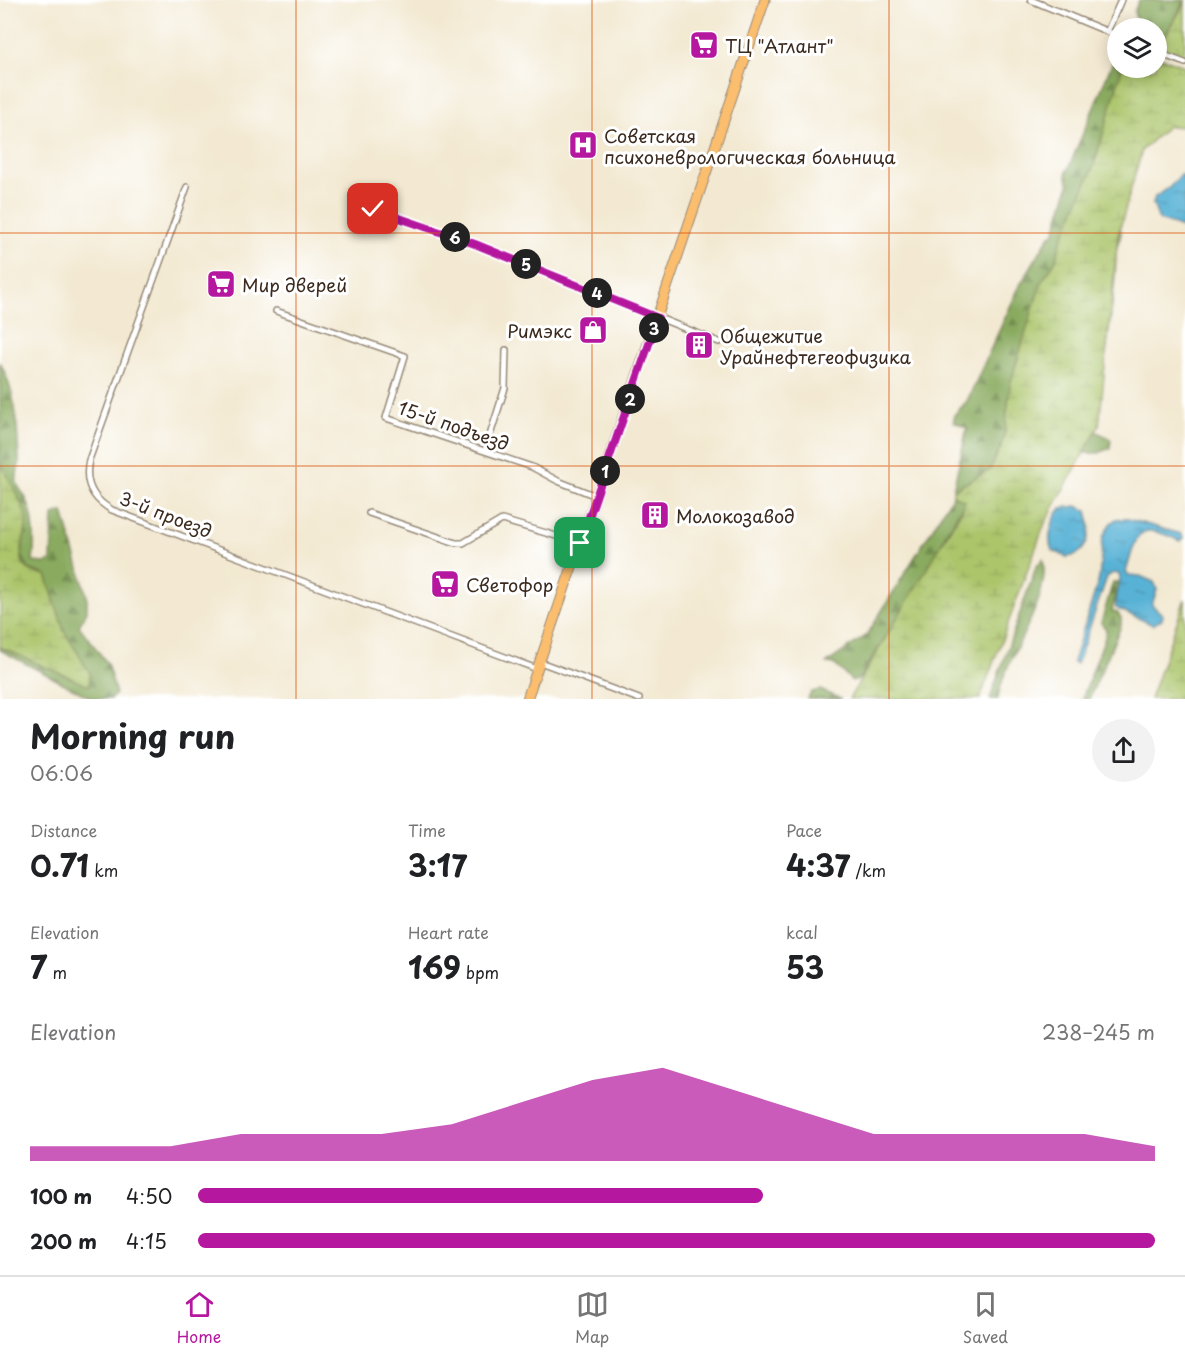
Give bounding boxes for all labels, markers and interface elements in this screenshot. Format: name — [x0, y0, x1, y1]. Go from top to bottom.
map controls — [1107, 18, 1167, 78]
button: layers — [1107, 18, 1167, 78]
supermarket icon: ТЦ "Атлант" — [688, 29, 720, 61]
place label: ТЦ "Атлант" — [725, 32, 834, 59]
place label: Советская психоневрологическая больница — [604, 122, 896, 170]
hospital icon: Советская психоневрологическая больница — [567, 129, 599, 161]
pin — [347, 183, 398, 234]
icon: check — [356, 192, 389, 225]
pin: 6 — [440, 222, 470, 252]
text: 6 — [449, 225, 461, 249]
pin: 5 — [511, 249, 541, 279]
text: 5 — [521, 252, 531, 276]
supermarket icon: Мир дверей — [205, 268, 237, 300]
place label: Мир дверей — [242, 271, 347, 298]
pin: 4 — [582, 278, 612, 308]
text: 4 — [592, 281, 602, 305]
pin: 3 — [639, 313, 669, 343]
shop icon: Римэкс — [577, 314, 609, 346]
text: 3 — [649, 316, 659, 340]
place label: Римэкс — [507, 317, 572, 344]
place label: Общежитие Урайнефтегеофизика — [720, 322, 911, 370]
building icon: Общежитие Урайнефтегеофизика — [683, 329, 715, 361]
pin: 2 — [615, 384, 645, 414]
text: 2 — [624, 387, 636, 411]
street label: 15-й подъезд — [395, 393, 513, 457]
pin: 1 — [590, 456, 620, 486]
text: 1 — [601, 459, 609, 483]
street label: 3-й проезд — [116, 484, 216, 544]
building icon: Молокозавод — [639, 499, 671, 531]
place label: Молокозавод — [676, 502, 795, 529]
pin — [554, 517, 605, 568]
icon: arrive — [563, 526, 596, 559]
supermarket icon: Светофор — [429, 568, 461, 600]
place label: Светофор — [466, 571, 553, 598]
text: Morning run — [30, 710, 235, 760]
button: share — [1092, 719, 1155, 782]
text: 06:06 — [30, 758, 93, 788]
text: Distance — [30, 818, 97, 842]
text: Time — [408, 818, 446, 842]
text: Pace — [786, 818, 822, 842]
text: 0.71 — [30, 842, 89, 887]
text: 3:17 — [408, 842, 467, 887]
text: 4:37 — [786, 842, 850, 887]
text: km — [89, 858, 118, 882]
text: /km — [850, 858, 886, 882]
text: Elevation — [30, 920, 99, 944]
text: Heart rate — [408, 920, 489, 944]
text: kcal — [786, 920, 818, 944]
text: 7 — [30, 944, 47, 989]
text: 169 — [408, 944, 461, 989]
text: 53 — [786, 944, 824, 989]
text: m — [47, 960, 67, 984]
text: bpm — [461, 960, 499, 984]
text: Elevation — [30, 1017, 116, 1047]
text: 238–245 m — [1042, 1017, 1155, 1047]
text: 100 m — [30, 1181, 92, 1211]
text: 4:50 — [126, 1181, 172, 1211]
text: 200 m — [30, 1226, 97, 1256]
text: 4:15 — [126, 1226, 167, 1256]
tab: Home — [177, 1288, 221, 1348]
tab: Map — [575, 1288, 609, 1348]
tab: Saved — [963, 1288, 1008, 1348]

